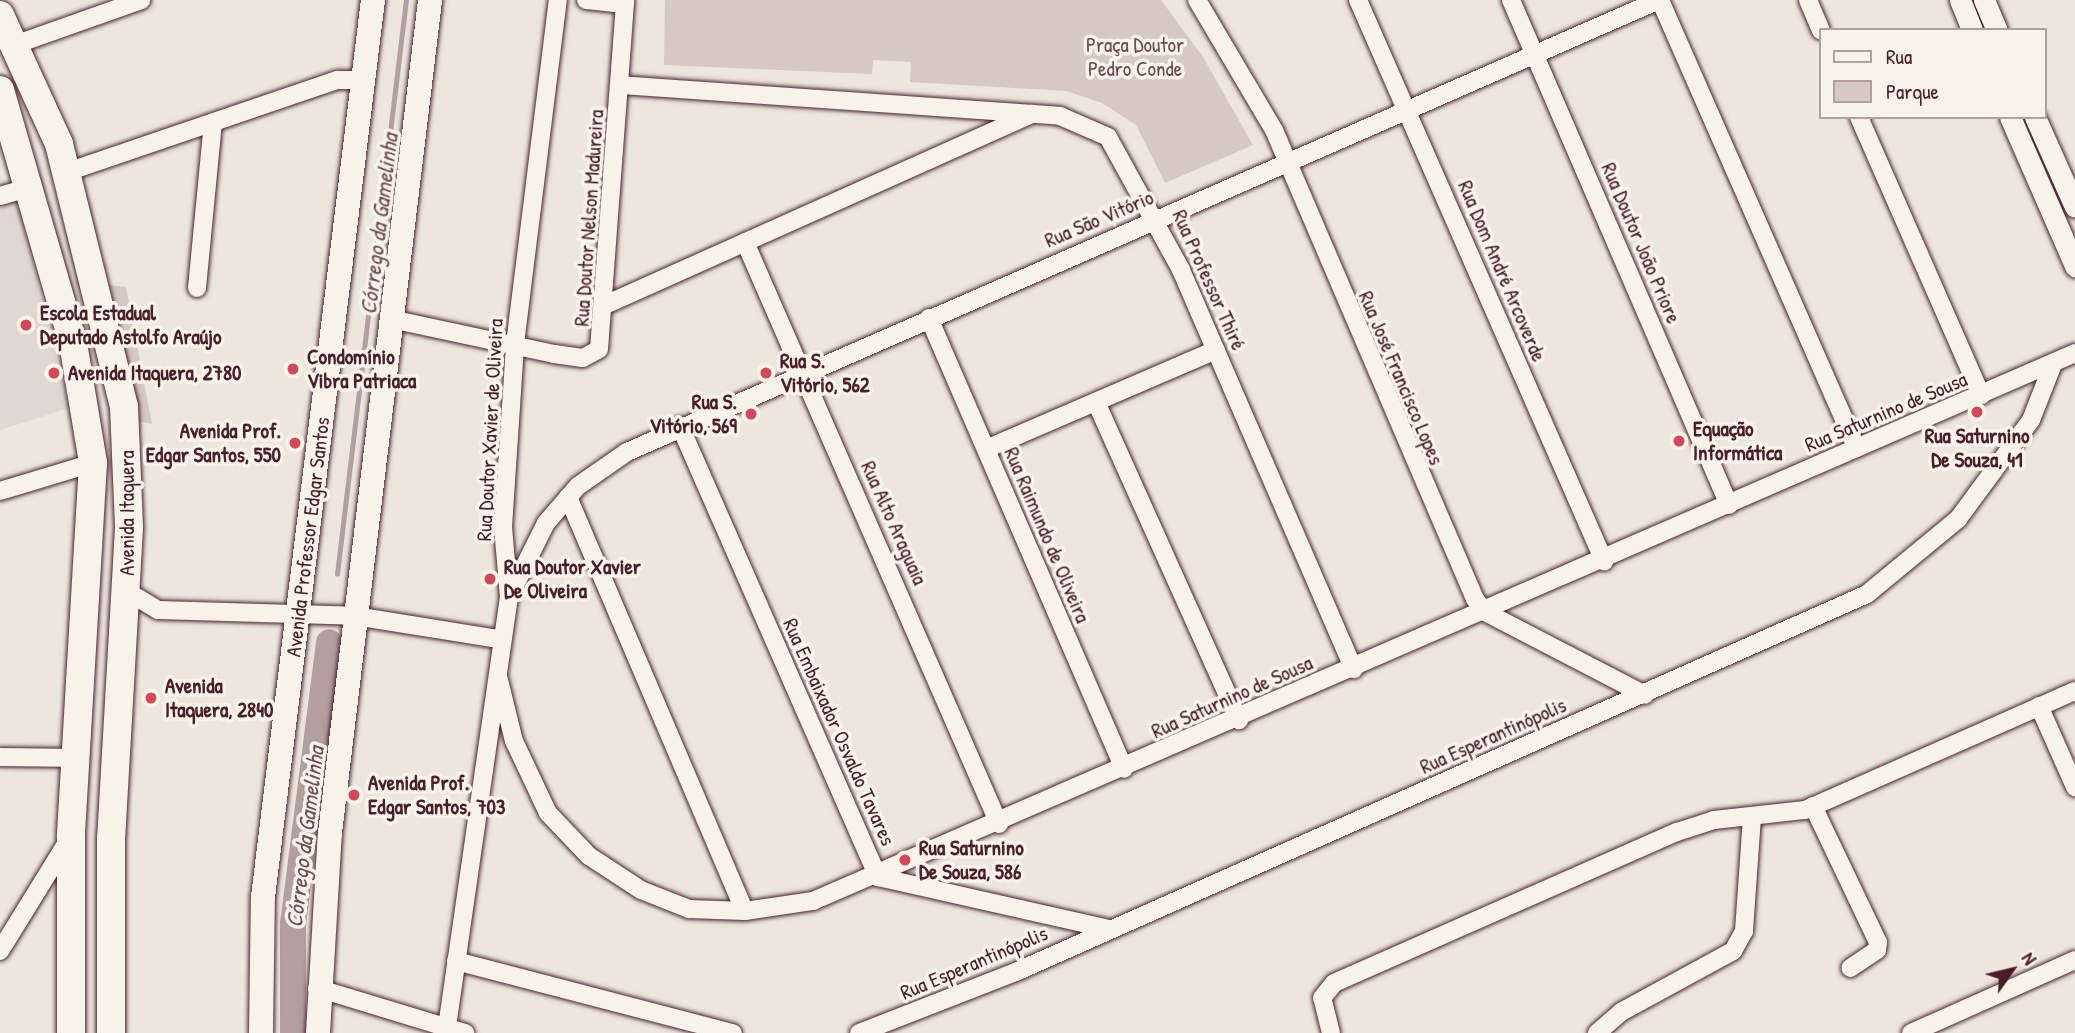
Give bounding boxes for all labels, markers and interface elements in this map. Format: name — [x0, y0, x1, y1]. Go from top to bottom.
legend — [1820, 28, 2047, 119]
park label: Praça Doutor Pedro Conde — [1086, 32, 1184, 82]
text: Rua — [1886, 42, 1912, 71]
text: Parque — [1886, 77, 1939, 106]
street label: Rua Doutor Nelson Madureira — [569, 109, 609, 327]
water label: Córrego da Gamelinha — [354, 132, 404, 316]
street label: Rua Doutor João Priore — [1596, 159, 1686, 327]
street label: Rua Dom André Arcoverde — [1452, 177, 1552, 365]
street label: Rua São Vitório — [1041, 185, 1157, 253]
street label: Rua Professor Thiré — [1167, 206, 1251, 354]
street label: Rua José Francisco Lopes — [1353, 287, 1449, 469]
place label: Escola Estadual Deputado Astolfo Araújo — [40, 300, 221, 350]
marker: Escola Estadual Deputado Astolfo Araújo — [18, 317, 34, 333]
street label: Rua Doutor Xavier de Oliveira — [472, 318, 508, 542]
place label: Condomínio Vibra Patriaca — [307, 344, 416, 394]
place label: Rua S. Vitório, 562 — [780, 348, 870, 398]
place label: Avenida Itaquera, 2780 — [68, 360, 241, 386]
marker: Condomínio Vibra Patriaca — [285, 361, 301, 377]
marker: Avenida Itaquera, 2780 — [46, 365, 62, 381]
marker: Rua S. Vitório, 562 — [758, 365, 774, 381]
street label: Rua Saturnino de Sousa — [1801, 366, 1971, 458]
place label: Rua S. Vitório, 569 — [650, 389, 737, 439]
marker: Rua Saturnino De Souza, 41 — [1969, 404, 1985, 420]
marker: Rua S. Vitório, 569 — [743, 406, 759, 422]
street label: Avenida Professor Edgar Santos — [281, 416, 335, 658]
place label: Equação Informática — [1693, 416, 1782, 466]
place label: Avenida Prof. Edgar Santos, 550 — [146, 418, 281, 468]
place label: Rua Saturnino De Souza, 41 — [1925, 423, 2029, 473]
marker: Equação Informática — [1671, 433, 1687, 449]
marker: Avenida Prof. Edgar Santos, 550 — [287, 435, 303, 451]
street label: Rua Raimundo de Oliveira — [999, 443, 1095, 627]
street label: Avenida Itaquera — [114, 450, 140, 576]
street label: Rua Alto Araguaia — [855, 457, 933, 589]
place label: Rua Doutor Xavier De Oliveira — [504, 554, 641, 604]
marker: Rua Doutor Xavier De Oliveira — [482, 571, 498, 587]
street label: Rua Embaixador Osvaldo Tavares — [777, 614, 901, 850]
street label: Rua Saturnino de Sousa — [1148, 650, 1316, 744]
place label: Avenida Itaquera, 2840 — [165, 673, 273, 723]
marker: Avenida Itaquera, 2840 — [143, 690, 159, 706]
street label: Rua Esperantinópolis — [1416, 693, 1570, 779]
water label: Córrego da Gamelinha — [280, 745, 330, 929]
place label: Avenida Prof. Edgar Santos, 703 — [368, 770, 505, 820]
marker: Avenida Prof. Edgar Santos, 703 — [346, 787, 362, 803]
place label: Rua Saturnino De Souza, 586 — [919, 835, 1024, 885]
marker: Rua Saturnino De Souza, 586 — [897, 852, 913, 868]
street label: Rua Esperantinópolis — [897, 921, 1051, 1005]
north arrow — [1977, 935, 2047, 1005]
text: N — [2016, 947, 2043, 970]

